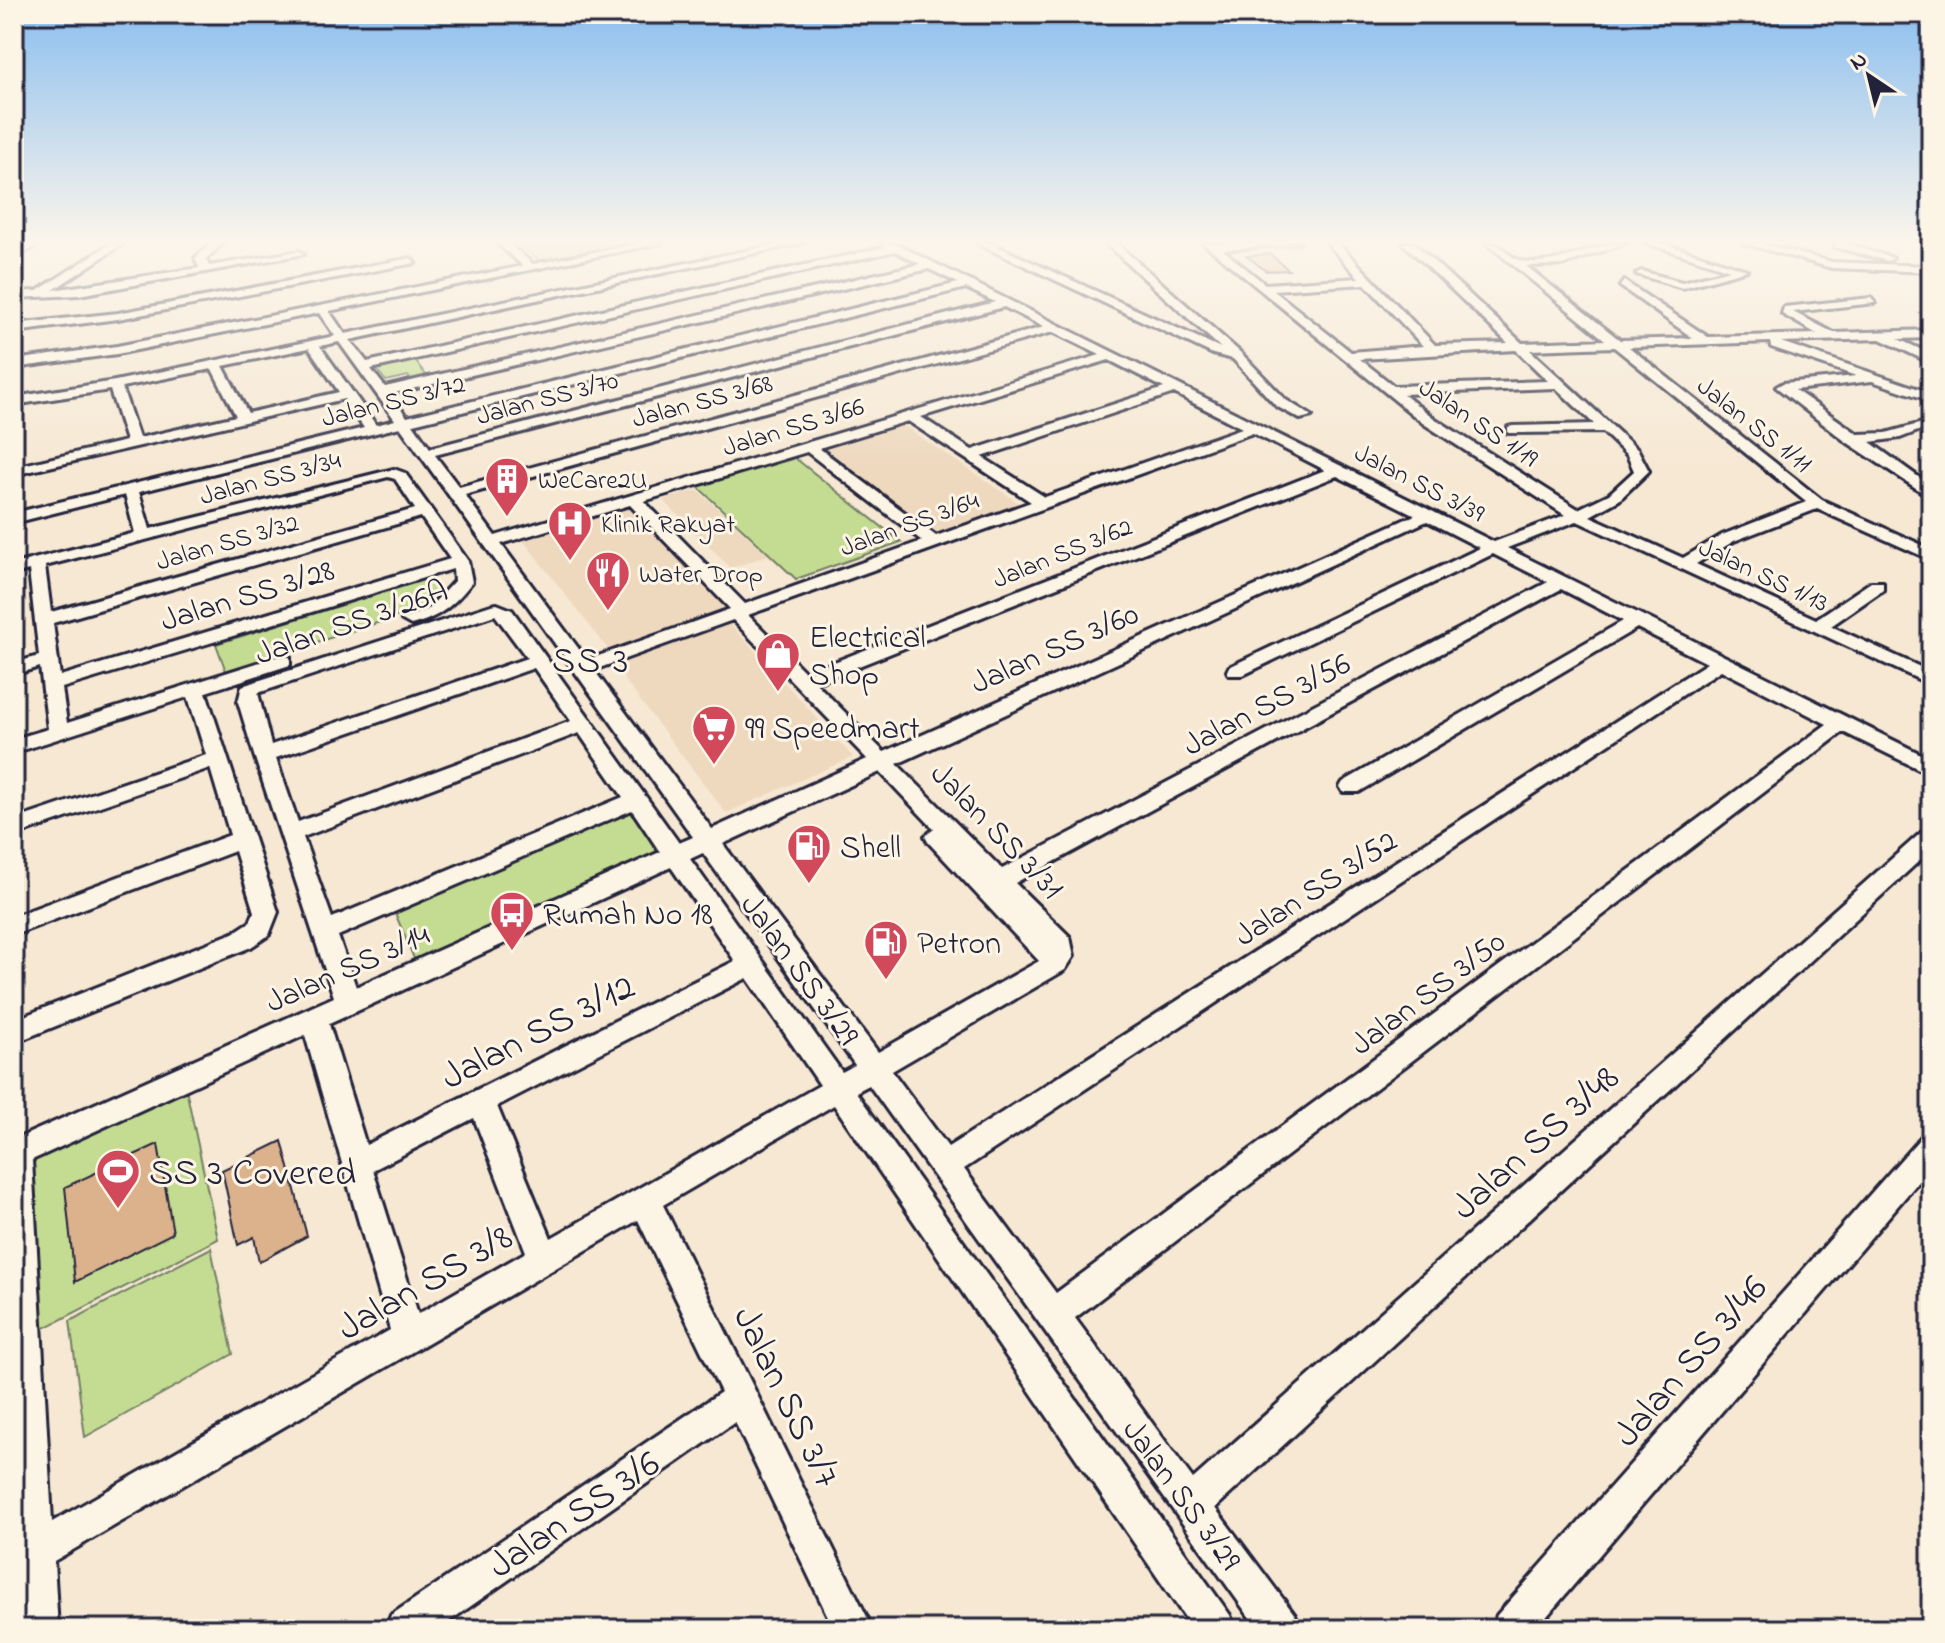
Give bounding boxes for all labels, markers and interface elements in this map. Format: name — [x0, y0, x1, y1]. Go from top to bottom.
north arrow — [1829, 36, 1909, 116]
text: N — [1844, 45, 1875, 79]
street label: Jalan SS 3/70 — [473, 363, 623, 437]
street label: Jalan SS 3/68 — [628, 366, 778, 440]
street label: Jalan SS 3/72 — [318, 367, 470, 439]
street label: Jalan SS 1/11 — [1687, 369, 1819, 484]
street label: Jalan SS 1/19 — [1410, 370, 1545, 479]
street label: Jalan SS 3/66 — [718, 389, 869, 468]
street label: Jalan SS 3/39 — [1347, 436, 1491, 534]
street label: Jalan SS 3/34 — [196, 443, 346, 517]
building icon: WeCare2U — [483, 455, 531, 518]
place label: WeCare2U — [538, 463, 647, 501]
street label: Jalan SS 3/64 — [835, 483, 985, 569]
hospital icon: Klinik Rakyat — [546, 499, 594, 562]
street label: Jalan SS 3/32 — [152, 505, 304, 582]
place label: Klinik Rakyat — [601, 507, 735, 545]
street label: Jalan SS 3/62 — [988, 510, 1139, 600]
street label: Jalan SS 1/13 — [1691, 530, 1834, 623]
street label: Jalan SS 3/28 — [155, 549, 341, 646]
restaurant icon: Water Drop — [584, 549, 632, 612]
place label: Water Drop — [639, 557, 763, 595]
street label: Jalan SS 3/26A — [249, 569, 455, 679]
street label: Jalan SS 3/60 — [964, 592, 1147, 708]
place label: Electrical Shop — [809, 616, 926, 700]
shop icon: Electrical Shop — [754, 630, 802, 693]
district label: SS 3 — [552, 637, 630, 690]
street label: Jalan SS 3/56 — [1175, 642, 1360, 770]
supermarket icon: 99 Speedmart — [690, 703, 738, 766]
place label: 99 Speedmart — [745, 707, 920, 754]
street label: Jalan SS 3/31 — [918, 753, 1073, 912]
street label: Jalan SS 3/52 — [1226, 820, 1408, 960]
fuel station icon: Shell — [785, 822, 833, 885]
place label: Shell — [840, 826, 901, 873]
street label: Jalan SS 3/29 — [727, 886, 869, 1057]
bus stop icon: Rumah No 18 — [488, 889, 536, 952]
place label: Rumah No 18 — [543, 893, 713, 940]
street label: Jalan SS 3/14 — [259, 913, 438, 1027]
fuel station icon: Petron — [862, 918, 910, 981]
street label: Jalan SS 3/50 — [1342, 921, 1517, 1069]
place label: Petron — [917, 922, 1001, 969]
street label: Jalan SS 3/12 — [432, 961, 646, 1106]
street label: Jalan SS 3/48 — [1440, 1053, 1633, 1235]
sports icon: SS 3 Covered — [94, 1147, 142, 1210]
place label: SS 3 Covered — [149, 1147, 356, 1203]
street label: Jalan SS 3/8 — [328, 1212, 524, 1357]
street label: Jalan SS 3/46 — [1601, 1264, 1783, 1461]
street label: Jalan SS 3/7 — [716, 1298, 853, 1498]
street label: Jalan SS 3/29 — [1109, 1411, 1251, 1582]
street label: Jalan SS 3/6 — [478, 1438, 672, 1595]

